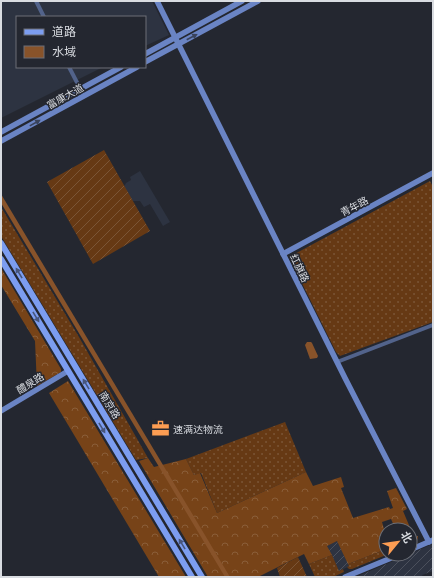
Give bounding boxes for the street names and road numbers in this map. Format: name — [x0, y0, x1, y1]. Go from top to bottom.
street label: 富康大道 — [45, 82, 86, 112]
street label: 青年路 — [338, 195, 371, 219]
street label: 红旗路 — [287, 252, 311, 285]
street label: 醴泉路 — [15, 371, 46, 397]
street label: 南京路 — [96, 390, 122, 421]

